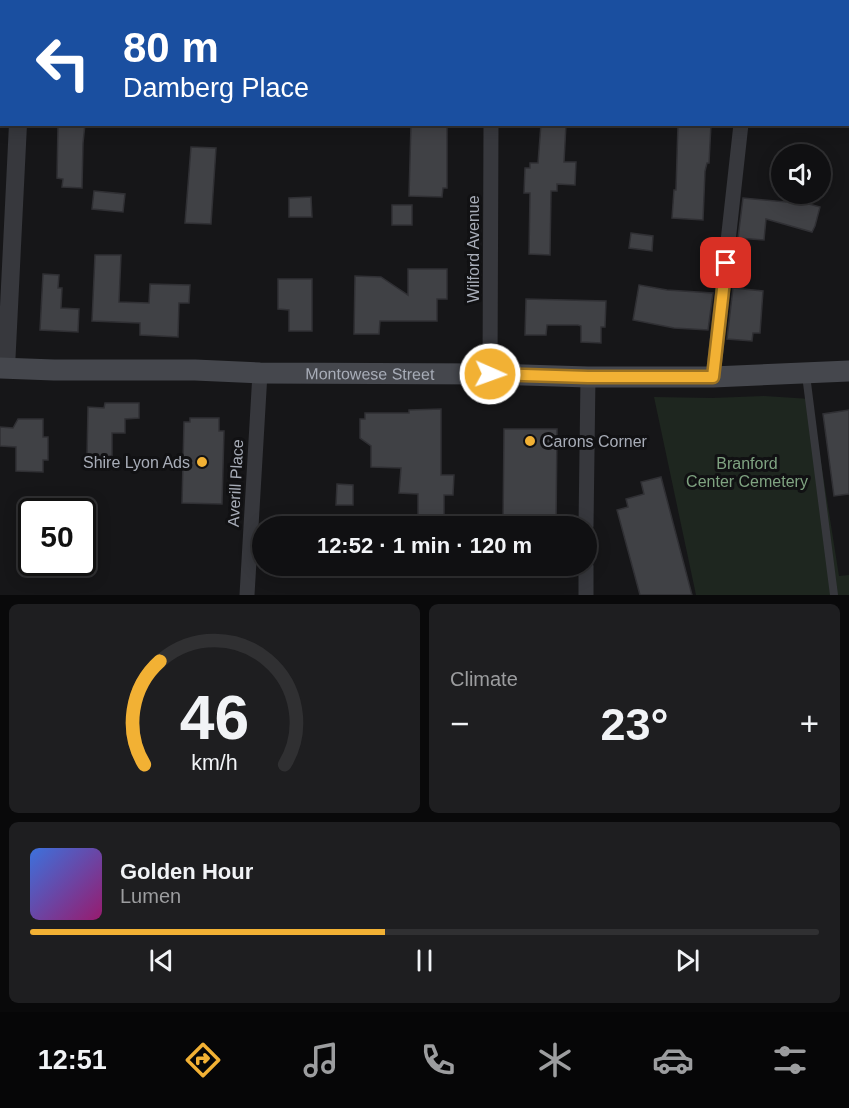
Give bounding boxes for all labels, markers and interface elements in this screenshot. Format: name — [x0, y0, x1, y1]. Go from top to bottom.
icon: left — [24, 24, 102, 102]
text: 80 m — [123, 24, 219, 71]
text: Damberg Place — [123, 73, 309, 103]
map controls — [771, 144, 831, 204]
button: sound — [771, 144, 831, 204]
street label: Wilford Avenue — [465, 195, 482, 303]
pin — [700, 237, 751, 288]
icon: arrive — [709, 246, 742, 279]
position arrow — [458, 342, 522, 406]
street label: Montowese Street — [305, 365, 435, 383]
place label: Carons Corner — [542, 433, 648, 450]
marker: Carons Corner — [523, 434, 537, 448]
street label: Averill Place — [225, 439, 246, 527]
place label: Shire Lyon Ads — [83, 454, 190, 471]
marker: Shire Lyon Ads — [195, 455, 209, 469]
park label: Branford Center Cemetery — [686, 455, 808, 490]
speed limit sign: 50 — [18, 498, 96, 576]
text: 12:52 · 1 min · 120 m — [317, 533, 532, 558]
text: Climate — [450, 668, 518, 690]
text: 46 — [180, 683, 249, 752]
text: 23° — [600, 699, 669, 750]
text: − — [450, 705, 469, 742]
text: + — [800, 705, 819, 742]
text: km/h — [191, 752, 238, 776]
text: Golden Hour — [120, 859, 253, 884]
text: Lumen — [120, 885, 181, 907]
icon: previous — [145, 944, 178, 977]
icon: pause — [408, 944, 441, 977]
icon: next — [671, 944, 704, 977]
icon: directions — [182, 1039, 224, 1081]
icon: music — [300, 1039, 342, 1081]
icon: phone — [417, 1039, 459, 1081]
icon: climate — [534, 1039, 576, 1081]
icon: car — [652, 1039, 694, 1081]
icon: filters — [769, 1039, 811, 1081]
text: 12:51 — [38, 1045, 107, 1075]

